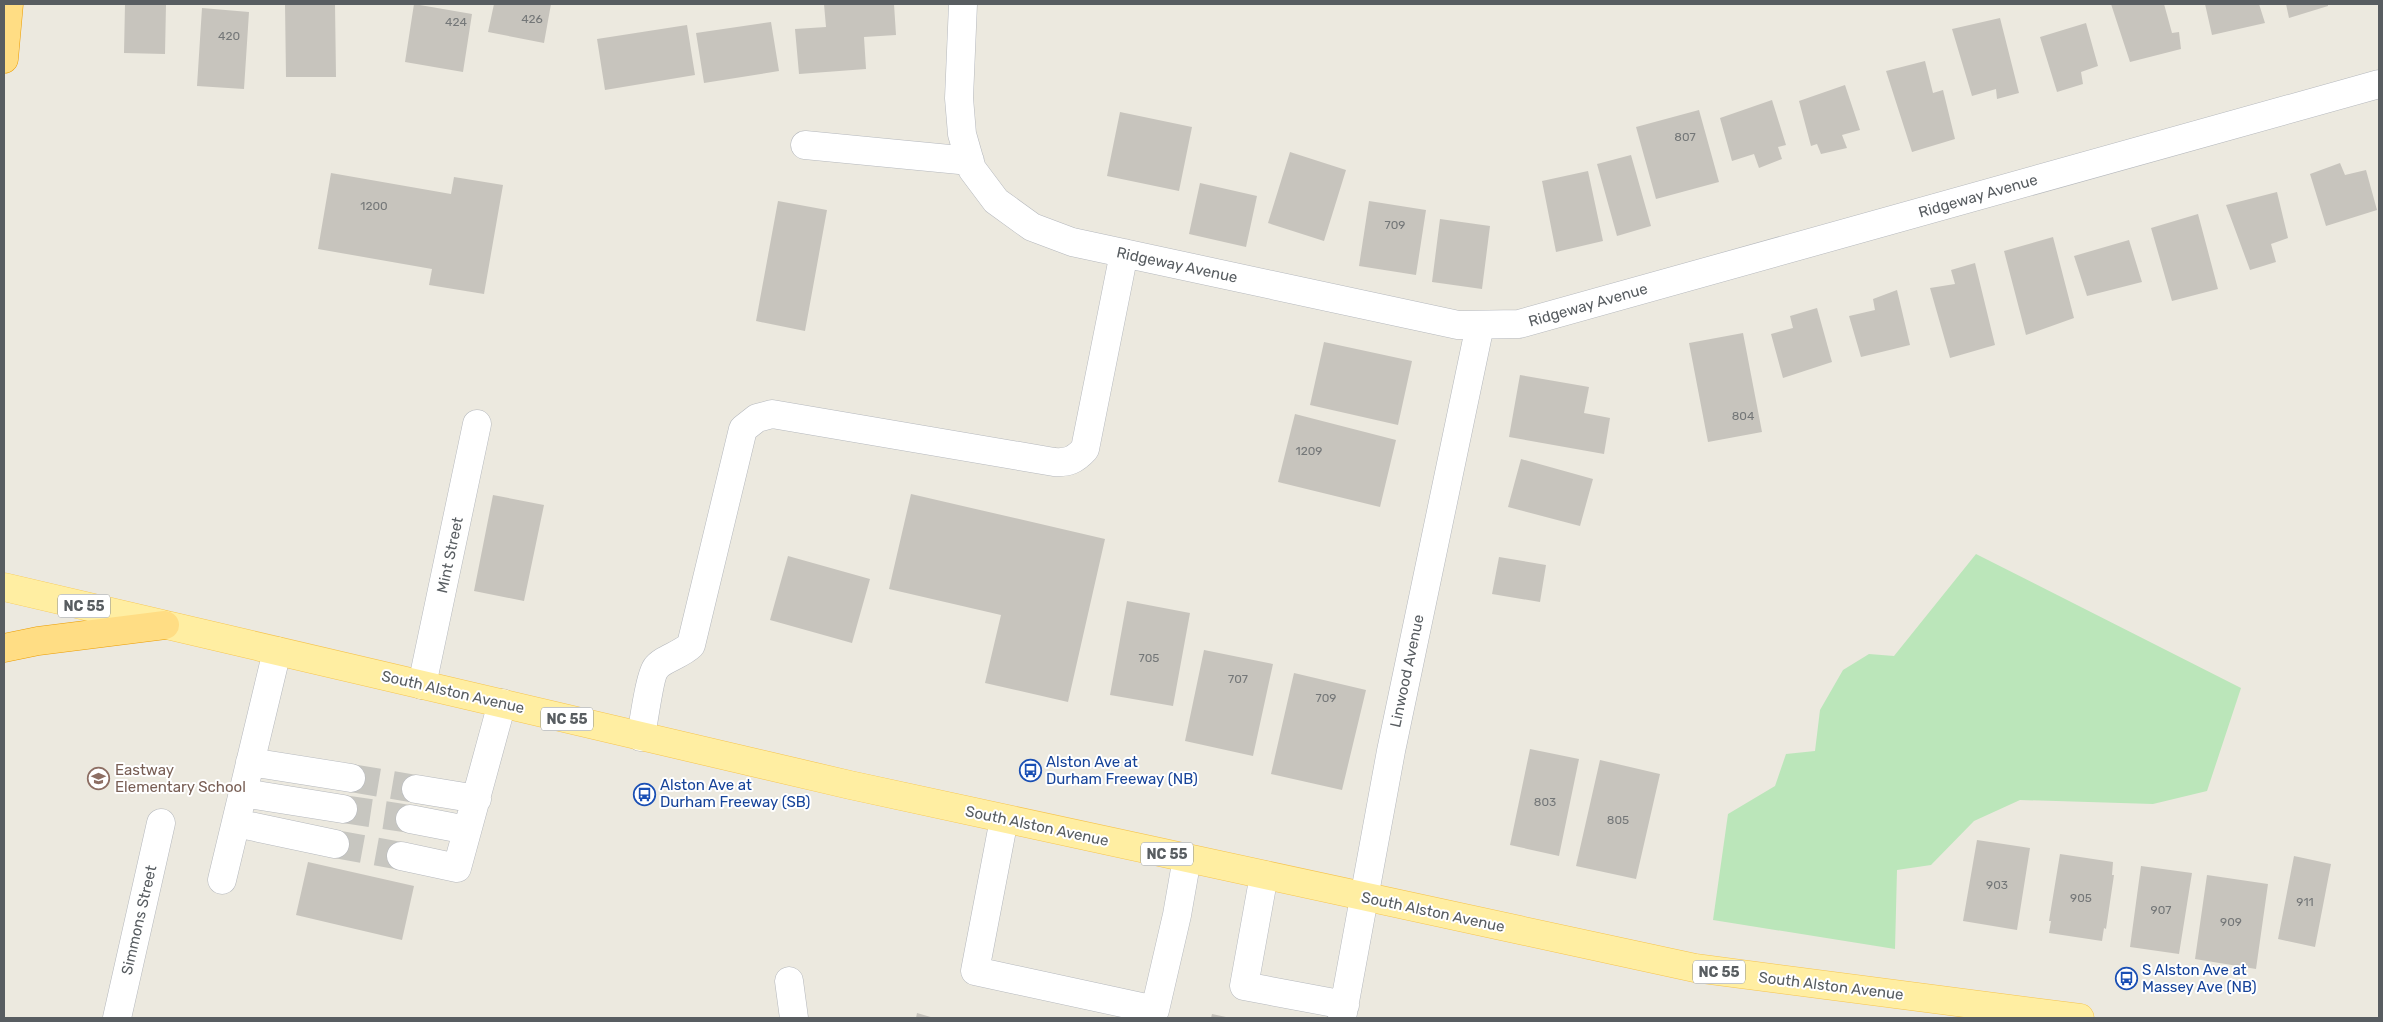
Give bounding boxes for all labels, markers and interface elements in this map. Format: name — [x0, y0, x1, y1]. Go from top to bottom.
house number: 426 — [521, 12, 543, 26]
house number: 424 — [445, 15, 467, 29]
house number: 420 — [218, 29, 240, 43]
house number: 807 — [1674, 130, 1696, 144]
street label: Ridgeway Avenue — [1916, 170, 2040, 222]
house number: 1200 — [360, 199, 388, 213]
house number: 709 — [1385, 218, 1405, 232]
street label: Ridgeway Avenue — [1115, 243, 1239, 287]
street label: Ridgeway Avenue — [1526, 279, 1650, 331]
house number: 804 — [1732, 409, 1755, 423]
house number: 1209 — [1296, 444, 1322, 458]
street label: Mint Street — [433, 515, 467, 595]
road number: NC 55 — [58, 594, 110, 618]
street label: Linwood Avenue — [1386, 613, 1428, 729]
house number: 705 — [1139, 651, 1159, 665]
street label: South Alston Avenue — [380, 667, 526, 717]
house number: 707 — [1228, 672, 1248, 686]
house number: 709 — [1316, 691, 1336, 705]
road number: NC 55 — [541, 708, 593, 731]
place label: Alston Ave at Durham Freeway (NB) — [1046, 753, 1198, 788]
bus stop icon: Alston Ave at Durham Freeway (NB) — [1018, 759, 1042, 783]
place label: Eastway Elementary School — [115, 761, 246, 796]
school or university icon: Eastway Elementary School — [87, 767, 111, 791]
place label: Alston Ave at Durham Freeway (SB) — [660, 776, 810, 811]
bus stop icon: Alston Ave at Durham Freeway (SB) — [632, 782, 656, 806]
house number: 803 — [1534, 795, 1556, 809]
street label: South Alston Avenue — [964, 802, 1110, 850]
house number: 805 — [1607, 813, 1629, 827]
road number: NC 55 — [1141, 842, 1193, 866]
street label: Simmons Street — [118, 863, 160, 977]
house number: 903 — [1986, 878, 2008, 892]
street label: South Alston Avenue — [1360, 888, 1506, 936]
house number: 905 — [2070, 891, 2092, 905]
house number: 911 — [2296, 895, 2314, 909]
house number: 907 — [2151, 903, 2171, 917]
house number: 909 — [2220, 915, 2242, 929]
road number: NC 55 — [1693, 960, 1745, 984]
place label: S Alston Ave at Massey Ave (NB) — [2142, 961, 2257, 996]
bus stop icon: S Alston Ave at Massey Ave (NB) — [2114, 967, 2138, 991]
street label: South Alston Avenue — [1757, 968, 1905, 1004]

